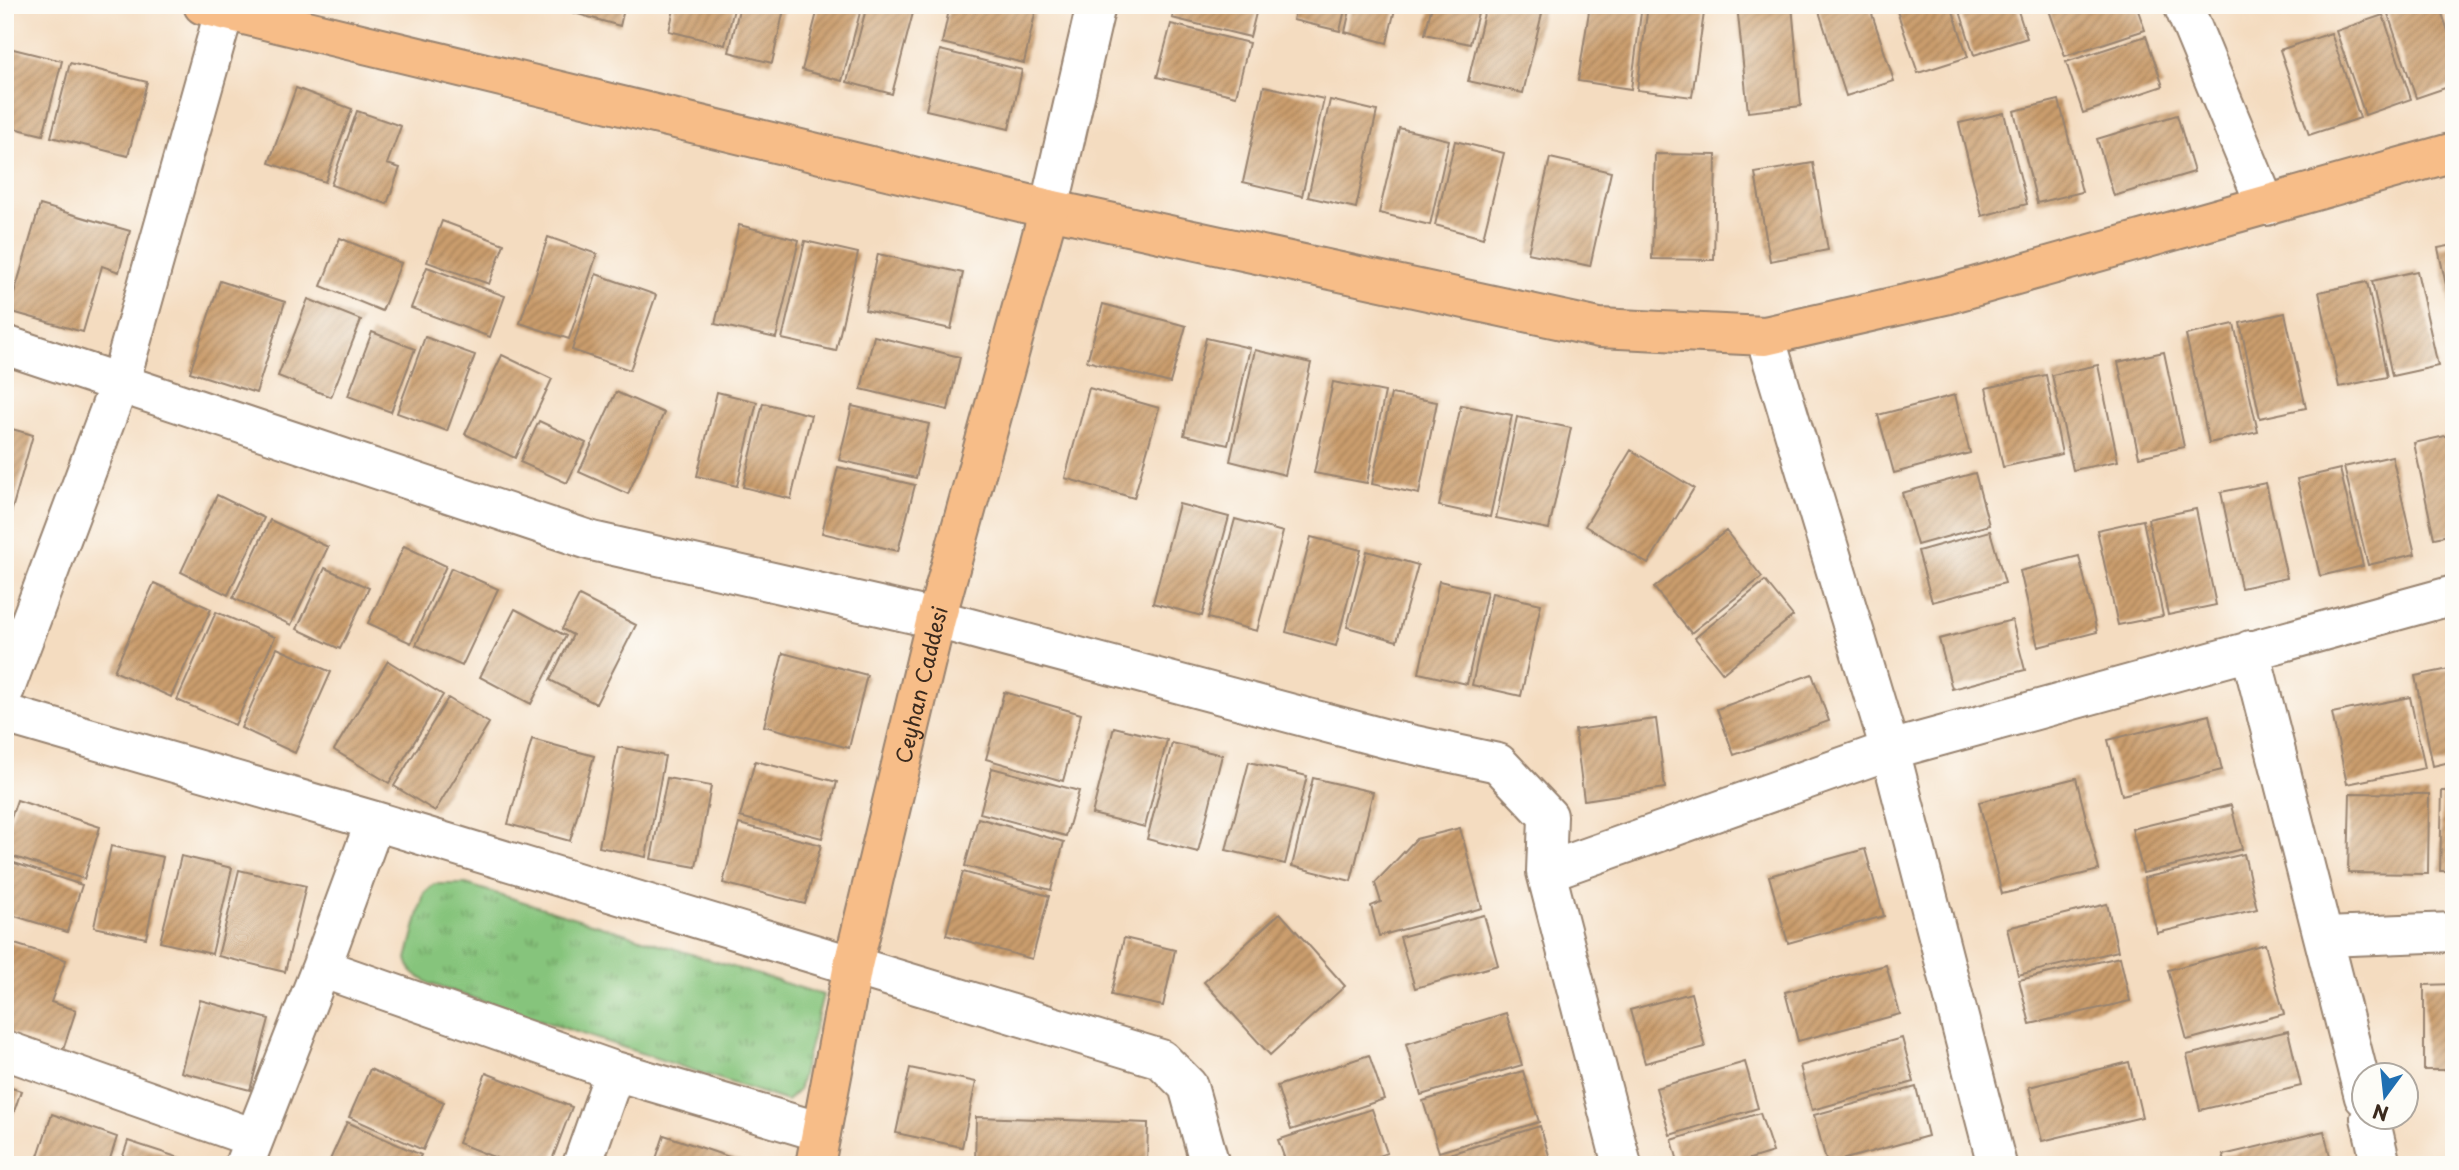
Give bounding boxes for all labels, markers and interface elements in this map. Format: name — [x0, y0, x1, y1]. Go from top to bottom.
street label: Ceyhan Caddesi — [886, 602, 955, 766]
north arrow — [2350, 1062, 2420, 1132]
text: N — [2369, 1098, 2391, 1129]

